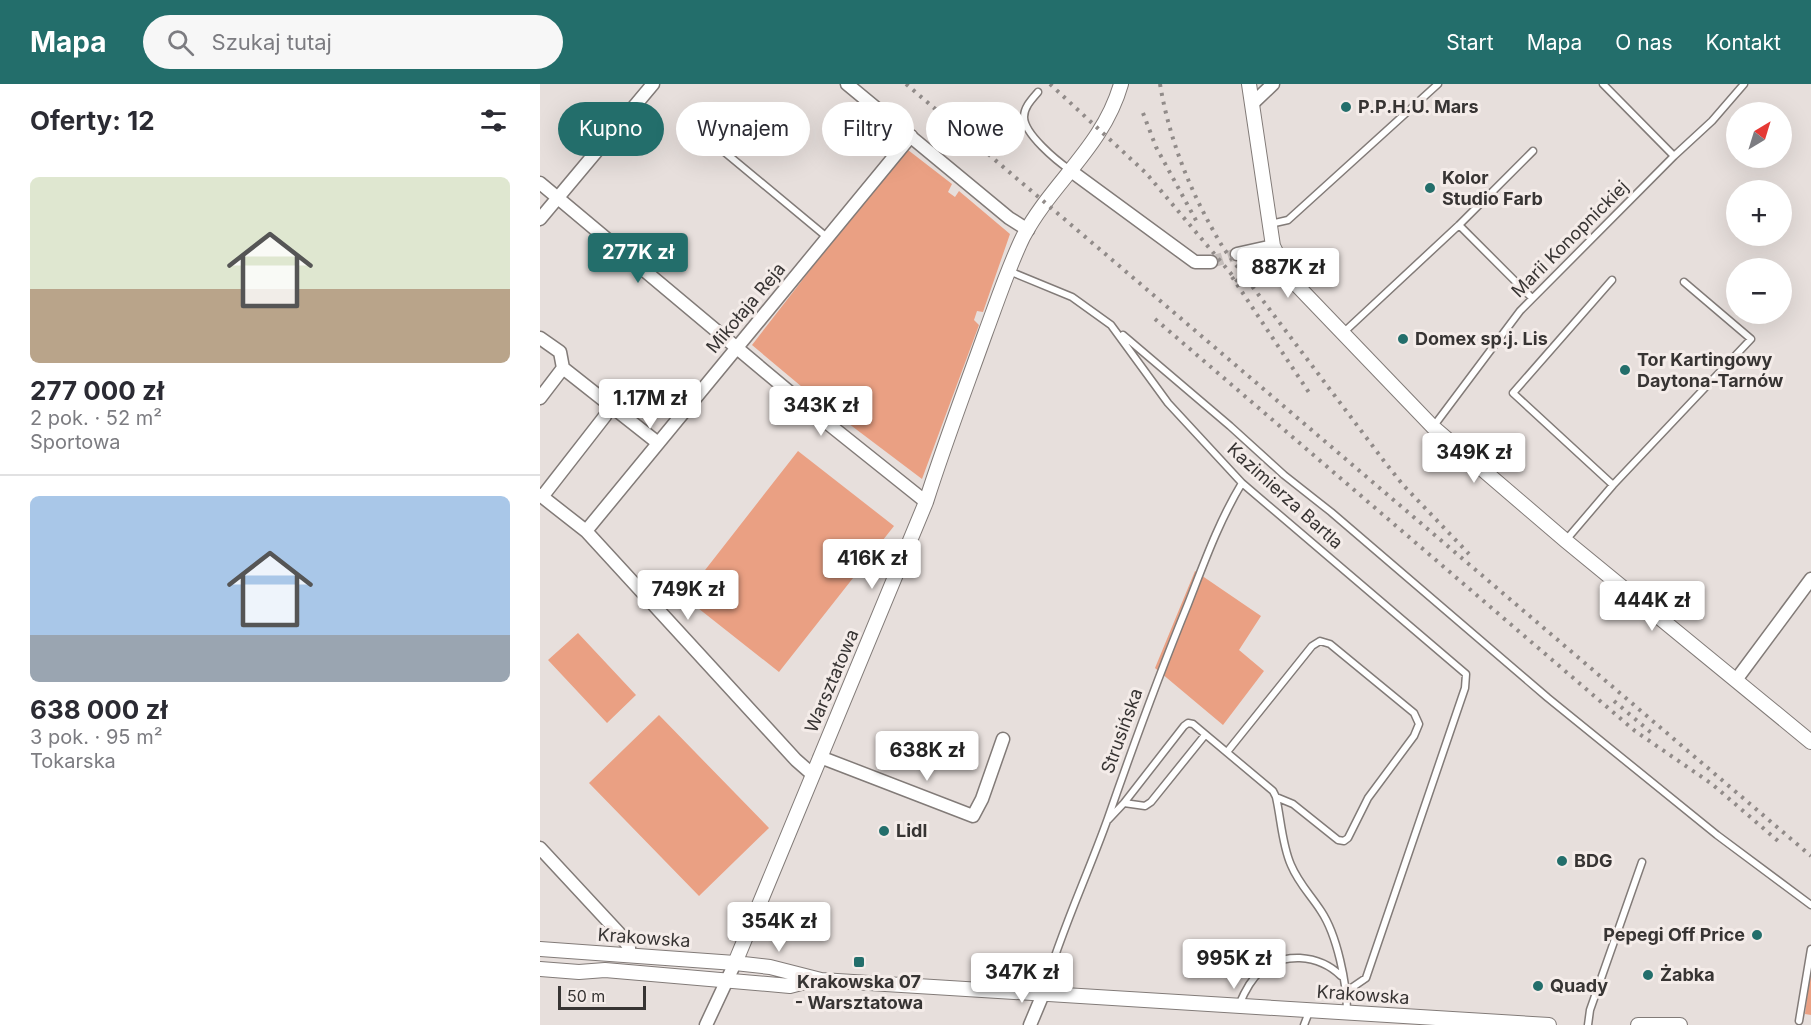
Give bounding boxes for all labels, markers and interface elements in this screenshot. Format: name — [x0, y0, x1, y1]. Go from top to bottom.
search box — [143, 15, 563, 69]
text: Mapa — [30, 25, 107, 59]
icon: search — [164, 26, 197, 59]
text: Szukaj tutaj — [212, 29, 332, 55]
text: Start — [1446, 30, 1494, 55]
text: Mapa — [1527, 30, 1582, 55]
text: O nas — [1615, 30, 1673, 55]
text: Kontakt — [1706, 30, 1781, 55]
place label: P.P.H.U. Mars — [1358, 96, 1479, 117]
marker: P.P.H.U. Mars — [1339, 100, 1353, 114]
chip: Kupno — [558, 102, 664, 156]
chip: Wynajem — [676, 102, 810, 156]
chip: Filtry — [822, 102, 914, 156]
chip: Nowe — [926, 102, 1025, 156]
north arrow — [1726, 102, 1792, 168]
map controls — [1726, 102, 1792, 324]
icon: filters — [477, 104, 510, 137]
text: Oferty: 12 — [30, 105, 155, 136]
place label: Kolor Studio Farb — [1442, 167, 1543, 209]
street label: Marii Konopnickiej — [1507, 176, 1632, 301]
button: + — [1726, 180, 1792, 246]
marker: Kolor Studio Farb — [1423, 181, 1437, 195]
icon: home — [216, 216, 324, 324]
pin: 277K zł — [583, 233, 693, 284]
text: 277K zł — [602, 240, 674, 264]
pin: 887K zł — [1233, 248, 1343, 299]
text: 887K zł — [1251, 255, 1325, 279]
street label: Mikołaja Reja — [702, 258, 789, 357]
button: − — [1726, 258, 1792, 324]
place label: Domex sp.j. Lis — [1415, 328, 1548, 349]
marker: Domex sp.j. Lis — [1396, 332, 1410, 346]
place label: Tor Kartingowy Daytona-Tarnów — [1637, 349, 1784, 391]
marker: Tor Kartingowy Daytona-Tarnów — [1618, 363, 1632, 377]
text: 277 000 zł — [30, 375, 164, 406]
pin: 1.17M zł — [588, 379, 712, 430]
text: 1.17M zł — [613, 386, 687, 410]
pin: 343K zł — [766, 386, 876, 437]
text: 343K zł — [783, 393, 859, 417]
text: 2 pok. · 52 m² — [30, 406, 162, 430]
text: Sportowa — [30, 430, 121, 454]
pin: 349K zł — [1419, 433, 1529, 484]
street label: Kazimierza Bartla — [1223, 438, 1347, 553]
text: 349K zł — [1436, 440, 1512, 464]
icon: home — [216, 535, 324, 643]
pin: 416K zł — [817, 539, 927, 590]
text: 416K zł — [837, 546, 907, 570]
pin: 749K zł — [633, 570, 743, 621]
text: 749K zł — [652, 577, 724, 601]
pin: 444K zł — [1597, 581, 1707, 632]
text: 444K zł — [1614, 588, 1690, 612]
street label: Warsztatowa — [800, 626, 863, 736]
street label: Strusińska — [1096, 685, 1147, 776]
text: 638 000 zł — [30, 694, 167, 725]
text: 3 pok. · 95 m² — [30, 725, 163, 749]
pin: 638K zł — [872, 731, 982, 782]
text: 638K zł — [890, 738, 964, 762]
text: Tokarska — [30, 749, 116, 773]
place label: Lidl — [896, 820, 927, 841]
marker: Lidl — [877, 824, 891, 838]
place label: BDG — [1574, 850, 1612, 871]
marker: BDG — [1555, 854, 1569, 868]
pin: 354K zł — [724, 902, 834, 953]
text: 354K zł — [741, 909, 817, 933]
street label: Krakowska — [597, 924, 691, 951]
place label: Pepegi Off Price — [1603, 924, 1745, 945]
marker: Pepegi Off Price — [1750, 928, 1764, 942]
pin: 995K zł — [1179, 939, 1289, 990]
text: 995K zł — [1197, 946, 1271, 970]
pin: 347K zł — [967, 953, 1077, 1004]
marker: Krakowska 07 - Warsztatowa — [852, 955, 866, 969]
text: 347K zł — [985, 960, 1059, 984]
place label: Żabka — [1660, 964, 1715, 985]
marker: Żabka — [1641, 968, 1655, 982]
place label: Krakowska 07 - Warsztatowa — [795, 971, 923, 1013]
place label: Quady — [1550, 975, 1608, 996]
marker: Quady — [1531, 979, 1545, 993]
street label: Krakowska — [1316, 981, 1410, 1008]
scale bar — [558, 983, 646, 1010]
text: 50 m — [567, 986, 605, 1006]

